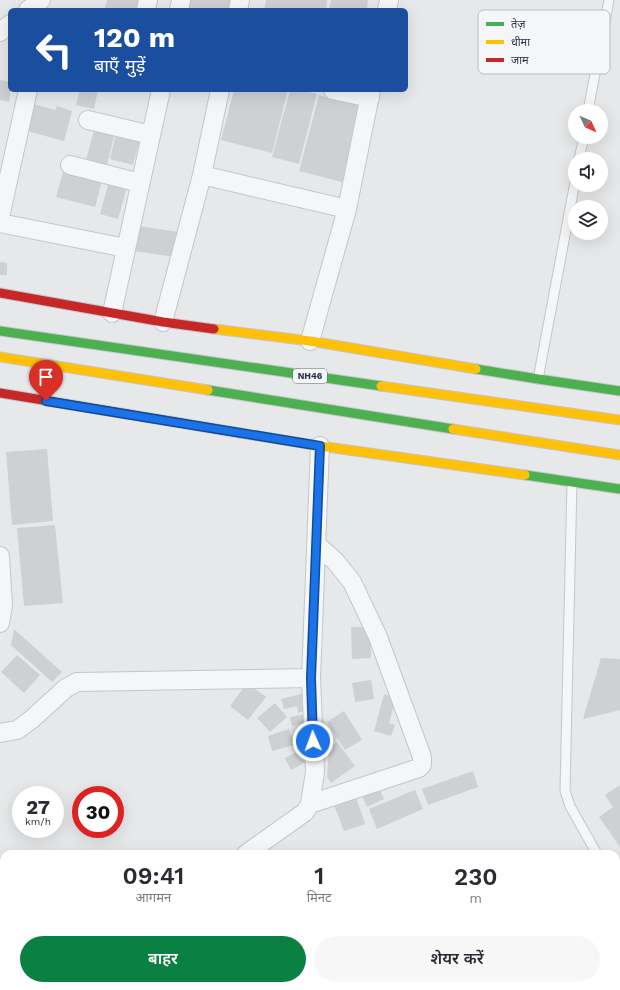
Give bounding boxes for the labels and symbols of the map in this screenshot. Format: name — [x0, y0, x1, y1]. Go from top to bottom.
legend — [478, 10, 610, 74]
text: तेज़ — [511, 18, 526, 31]
text: धीमा — [511, 36, 530, 49]
text: जाम — [511, 54, 529, 67]
north arrow — [568, 104, 608, 144]
pin — [29, 360, 63, 401]
road number: NH46 — [293, 369, 327, 383]
position arrow — [292, 720, 334, 762]
speed limit sign: 30 — [72, 786, 124, 838]

